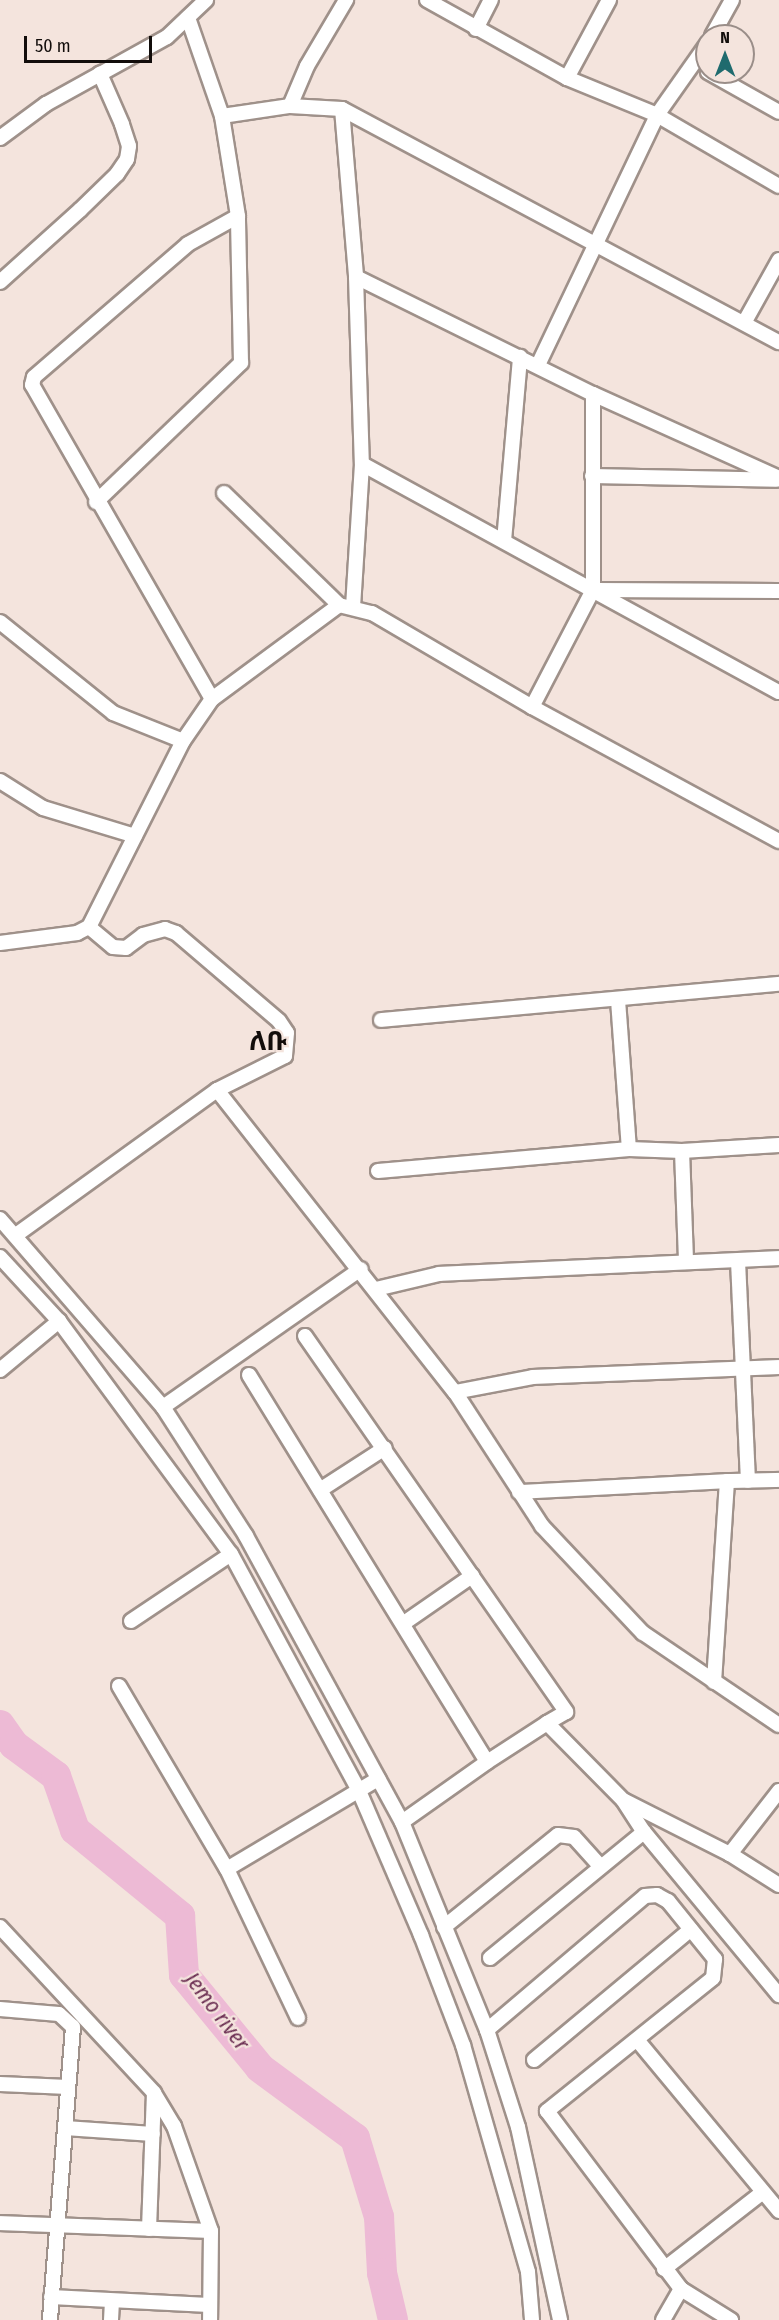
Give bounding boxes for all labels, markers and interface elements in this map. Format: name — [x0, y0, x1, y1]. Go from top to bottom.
scale bar — [27, 24, 154, 62]
north arrow — [695, 24, 755, 84]
text: N — [720, 28, 730, 47]
text: 50 m — [35, 35, 71, 57]
district label: ለቡ — [249, 1026, 287, 1058]
water label: Jemo river — [179, 1967, 255, 2055]

